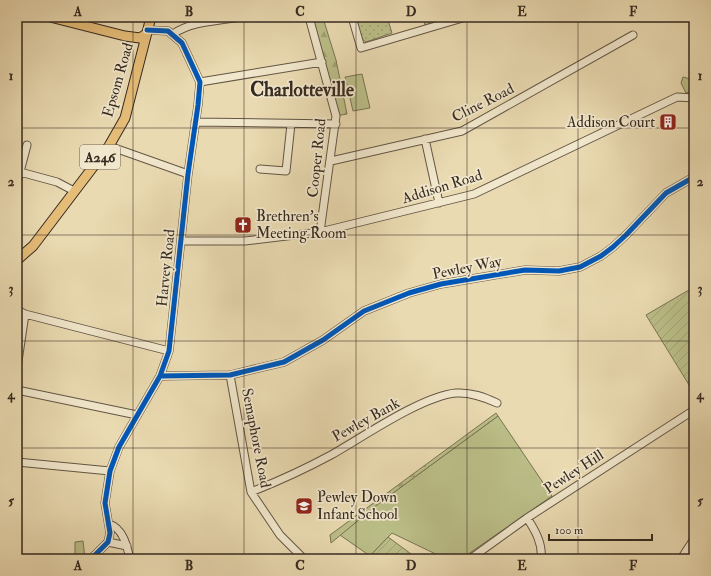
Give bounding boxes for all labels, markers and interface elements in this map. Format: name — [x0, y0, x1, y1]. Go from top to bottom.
text: A — [73, 4, 83, 20]
text: B — [185, 4, 193, 20]
text: C — [295, 4, 305, 20]
text: D — [406, 4, 417, 20]
text: E — [517, 4, 527, 20]
text: F — [629, 4, 638, 20]
street label: Epsom Road — [98, 40, 139, 120]
text: 1 — [9, 68, 14, 84]
text: 1 — [698, 68, 703, 84]
district label: Charlotteville — [250, 78, 354, 102]
street label: Cline Road — [449, 79, 518, 127]
building icon: Addison Court — [658, 112, 678, 132]
place label: Addison Court — [566, 113, 655, 132]
street label: Cooper Road — [303, 117, 332, 199]
road number: A246 — [80, 145, 120, 169]
street label: Addison Road — [399, 166, 485, 208]
text: 2 — [8, 174, 15, 190]
text: 2 — [697, 174, 704, 190]
place label: Brethren's Meeting Room — [256, 207, 347, 243]
church icon: Brethren's Meeting Room — [233, 215, 253, 235]
street label: Harvey Road — [152, 228, 180, 308]
street label: Pewley Way — [431, 252, 504, 284]
text: 3 — [9, 281, 14, 297]
text: 3 — [698, 281, 703, 297]
street label: Semaphore Road — [236, 386, 275, 490]
text: 4 — [6, 387, 15, 403]
text: 4 — [695, 387, 704, 403]
street label: Pewley Bank — [329, 394, 403, 446]
street label: Pewley Hill — [540, 446, 608, 498]
place label: Pewley Down Infant School — [317, 488, 398, 524]
text: 5 — [8, 493, 14, 509]
text: 5 — [697, 493, 703, 509]
school or university icon: Pewley Down Infant School — [294, 496, 314, 516]
scale bar — [549, 516, 652, 542]
text: 100 m — [555, 523, 584, 538]
text: A — [73, 558, 83, 574]
text: B — [185, 558, 193, 574]
text: C — [295, 558, 305, 574]
text: D — [406, 558, 417, 574]
text: E — [517, 558, 527, 574]
text: F — [629, 558, 638, 574]

